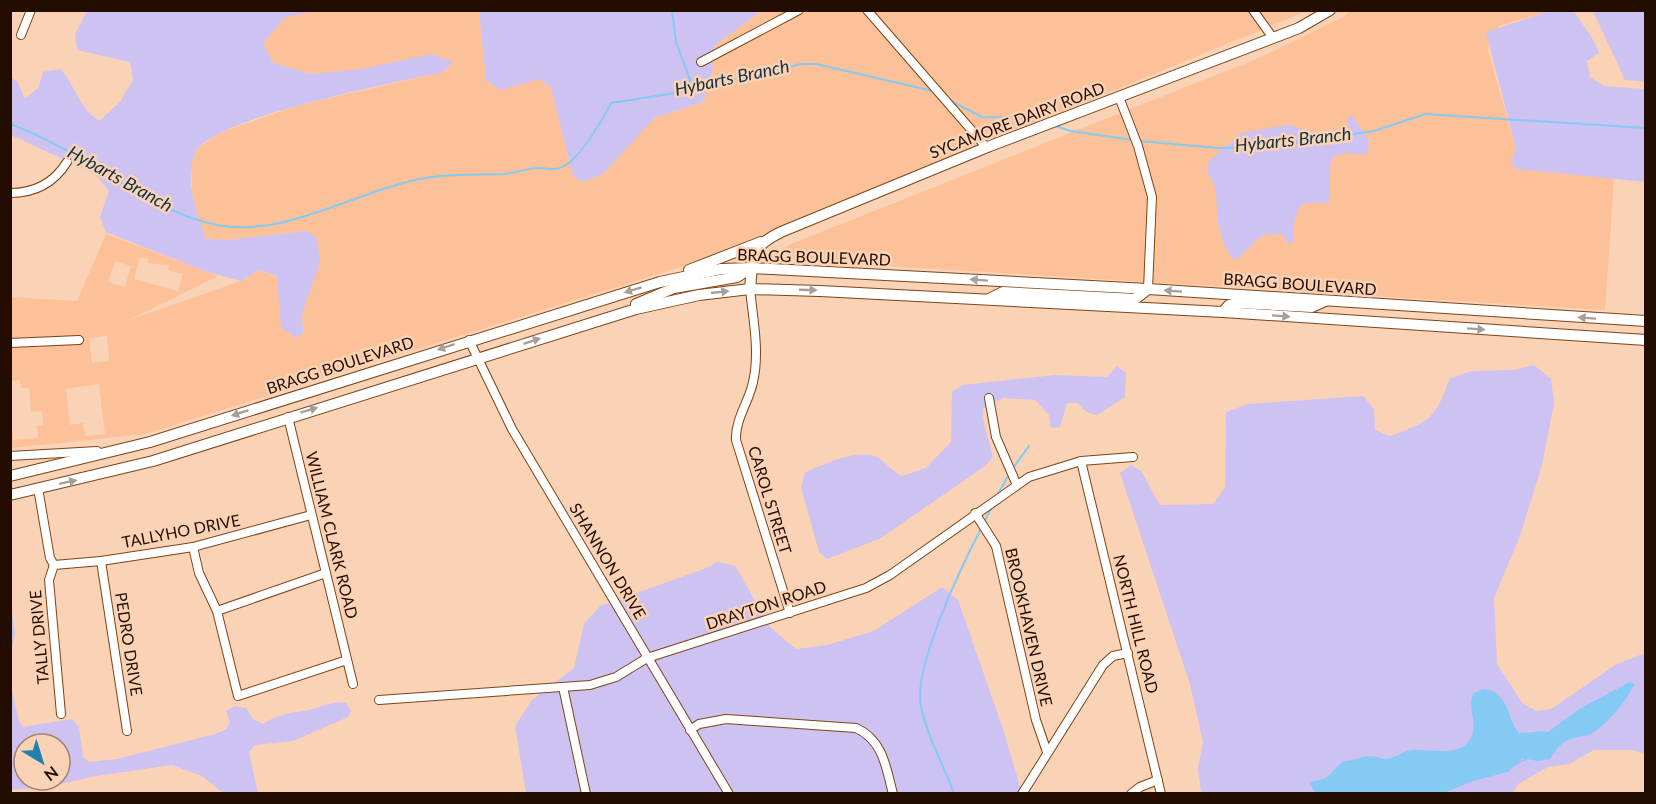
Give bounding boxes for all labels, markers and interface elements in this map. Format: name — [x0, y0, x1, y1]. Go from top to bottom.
water label: Hybarts Branch — [672, 54, 791, 100]
street label: SYCAMORE DAIRY ROAD — [927, 77, 1107, 162]
water label: Hybarts Branch — [1234, 122, 1352, 156]
water label: Hybarts Branch — [64, 140, 177, 216]
street label: BRAGG BOULEVARD — [737, 244, 891, 269]
street label: BRAGG BOULEVARD — [1223, 269, 1377, 298]
one-way arrow — [969, 275, 988, 285]
one-way arrow — [799, 285, 818, 295]
one-way arrow — [624, 286, 642, 295]
one-way arrow — [1164, 286, 1183, 295]
one-way arrow — [711, 288, 730, 297]
one-way arrow — [1272, 312, 1291, 321]
one-way arrow — [1578, 313, 1597, 322]
one-way arrow — [1466, 324, 1485, 334]
street label: BRAGG BOULEVARD — [264, 332, 416, 397]
one-way arrow — [523, 336, 541, 345]
one-way arrow — [437, 343, 455, 353]
one-way arrow — [300, 405, 318, 414]
one-way arrow — [231, 409, 249, 418]
street label: CAROL STREET — [745, 443, 796, 557]
street label: WILLIAM CLARK ROAD — [303, 449, 362, 620]
one-way arrow — [58, 477, 77, 486]
street label: SHANNON DRIVE — [566, 499, 651, 622]
street label: TALLYHO DRIVE — [120, 510, 242, 551]
street label: BROOKHAVEN DRIVE — [1002, 546, 1057, 708]
street label: NORTH HILL ROAD — [1110, 552, 1163, 695]
street label: DRAYTON ROAD — [703, 576, 828, 633]
street label: TALLY DRIVE — [25, 589, 52, 685]
street label: PEDRO DRIVE — [112, 591, 147, 697]
north arrow — [12, 732, 72, 792]
text: N — [41, 763, 62, 785]

